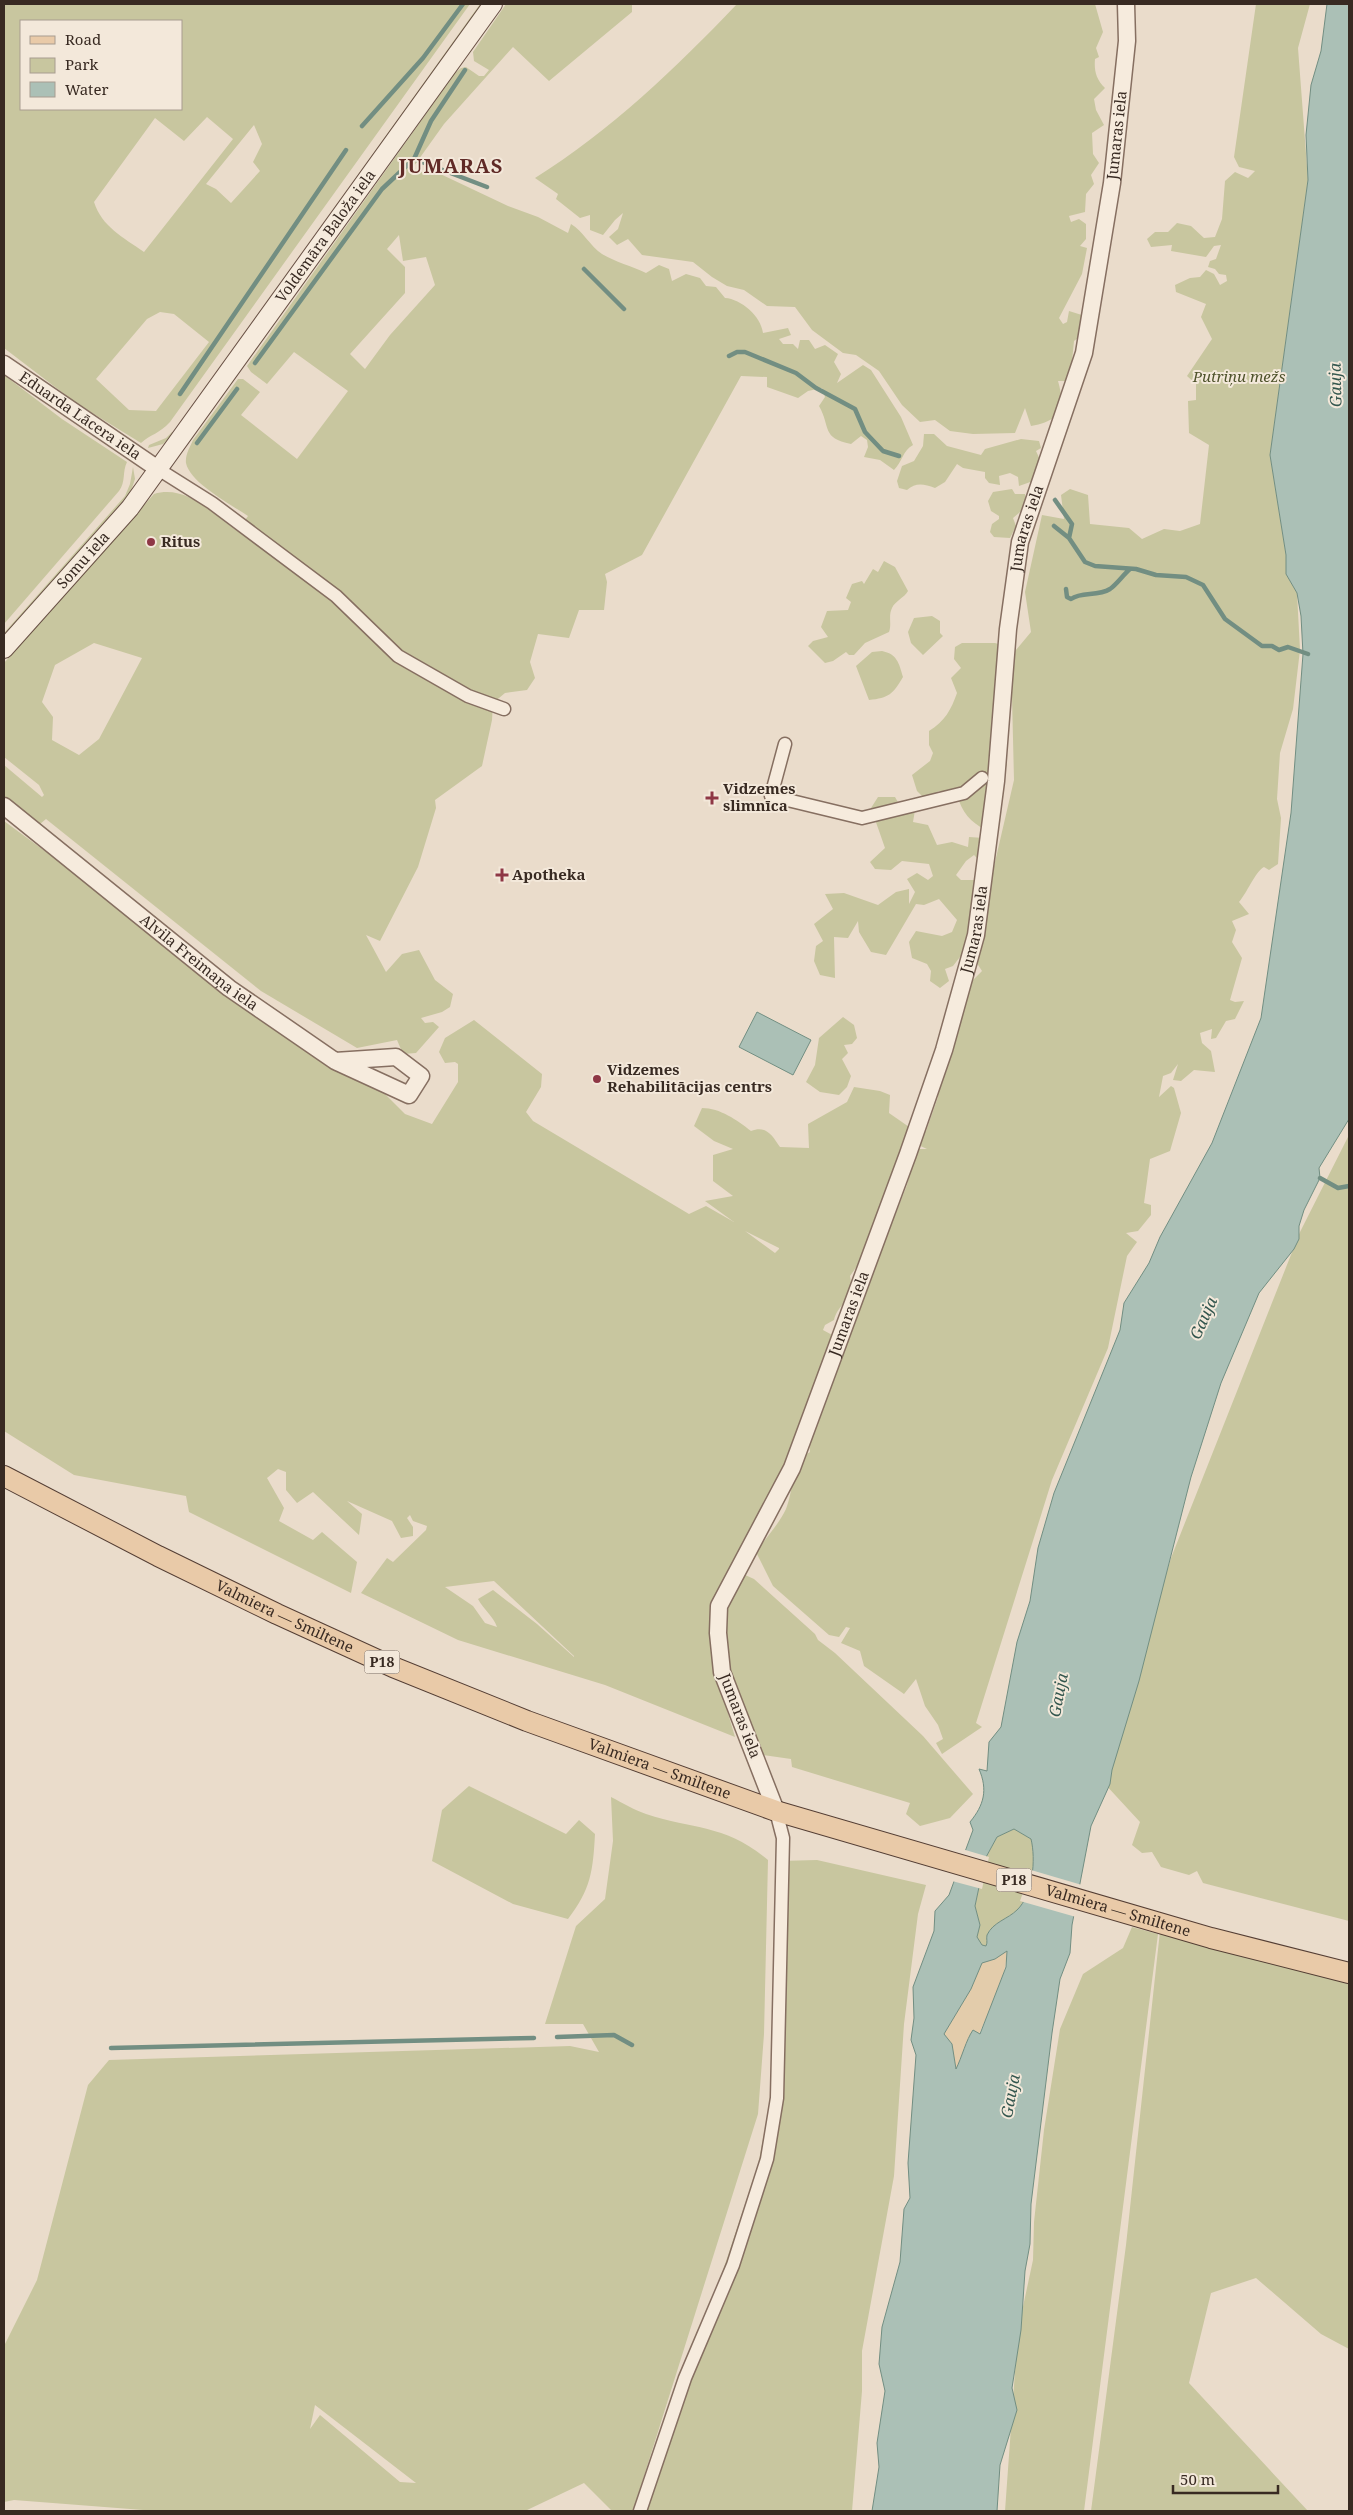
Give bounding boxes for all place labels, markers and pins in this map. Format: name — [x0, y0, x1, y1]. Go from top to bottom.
place label: Ritus — [161, 531, 200, 551]
marker: Ritus — [145, 536, 157, 548]
place label: Vidzemes slimnīca — [723, 778, 796, 815]
marker: Vidzemes slimnīca — [705, 791, 719, 805]
place label: Apotheka — [512, 864, 585, 884]
marker: Apotheka — [496, 869, 508, 881]
place label: Vidzemes Rehabilitācijas centrs — [607, 1059, 772, 1096]
marker: Vidzemes Rehabilitācijas centrs — [591, 1073, 603, 1085]

